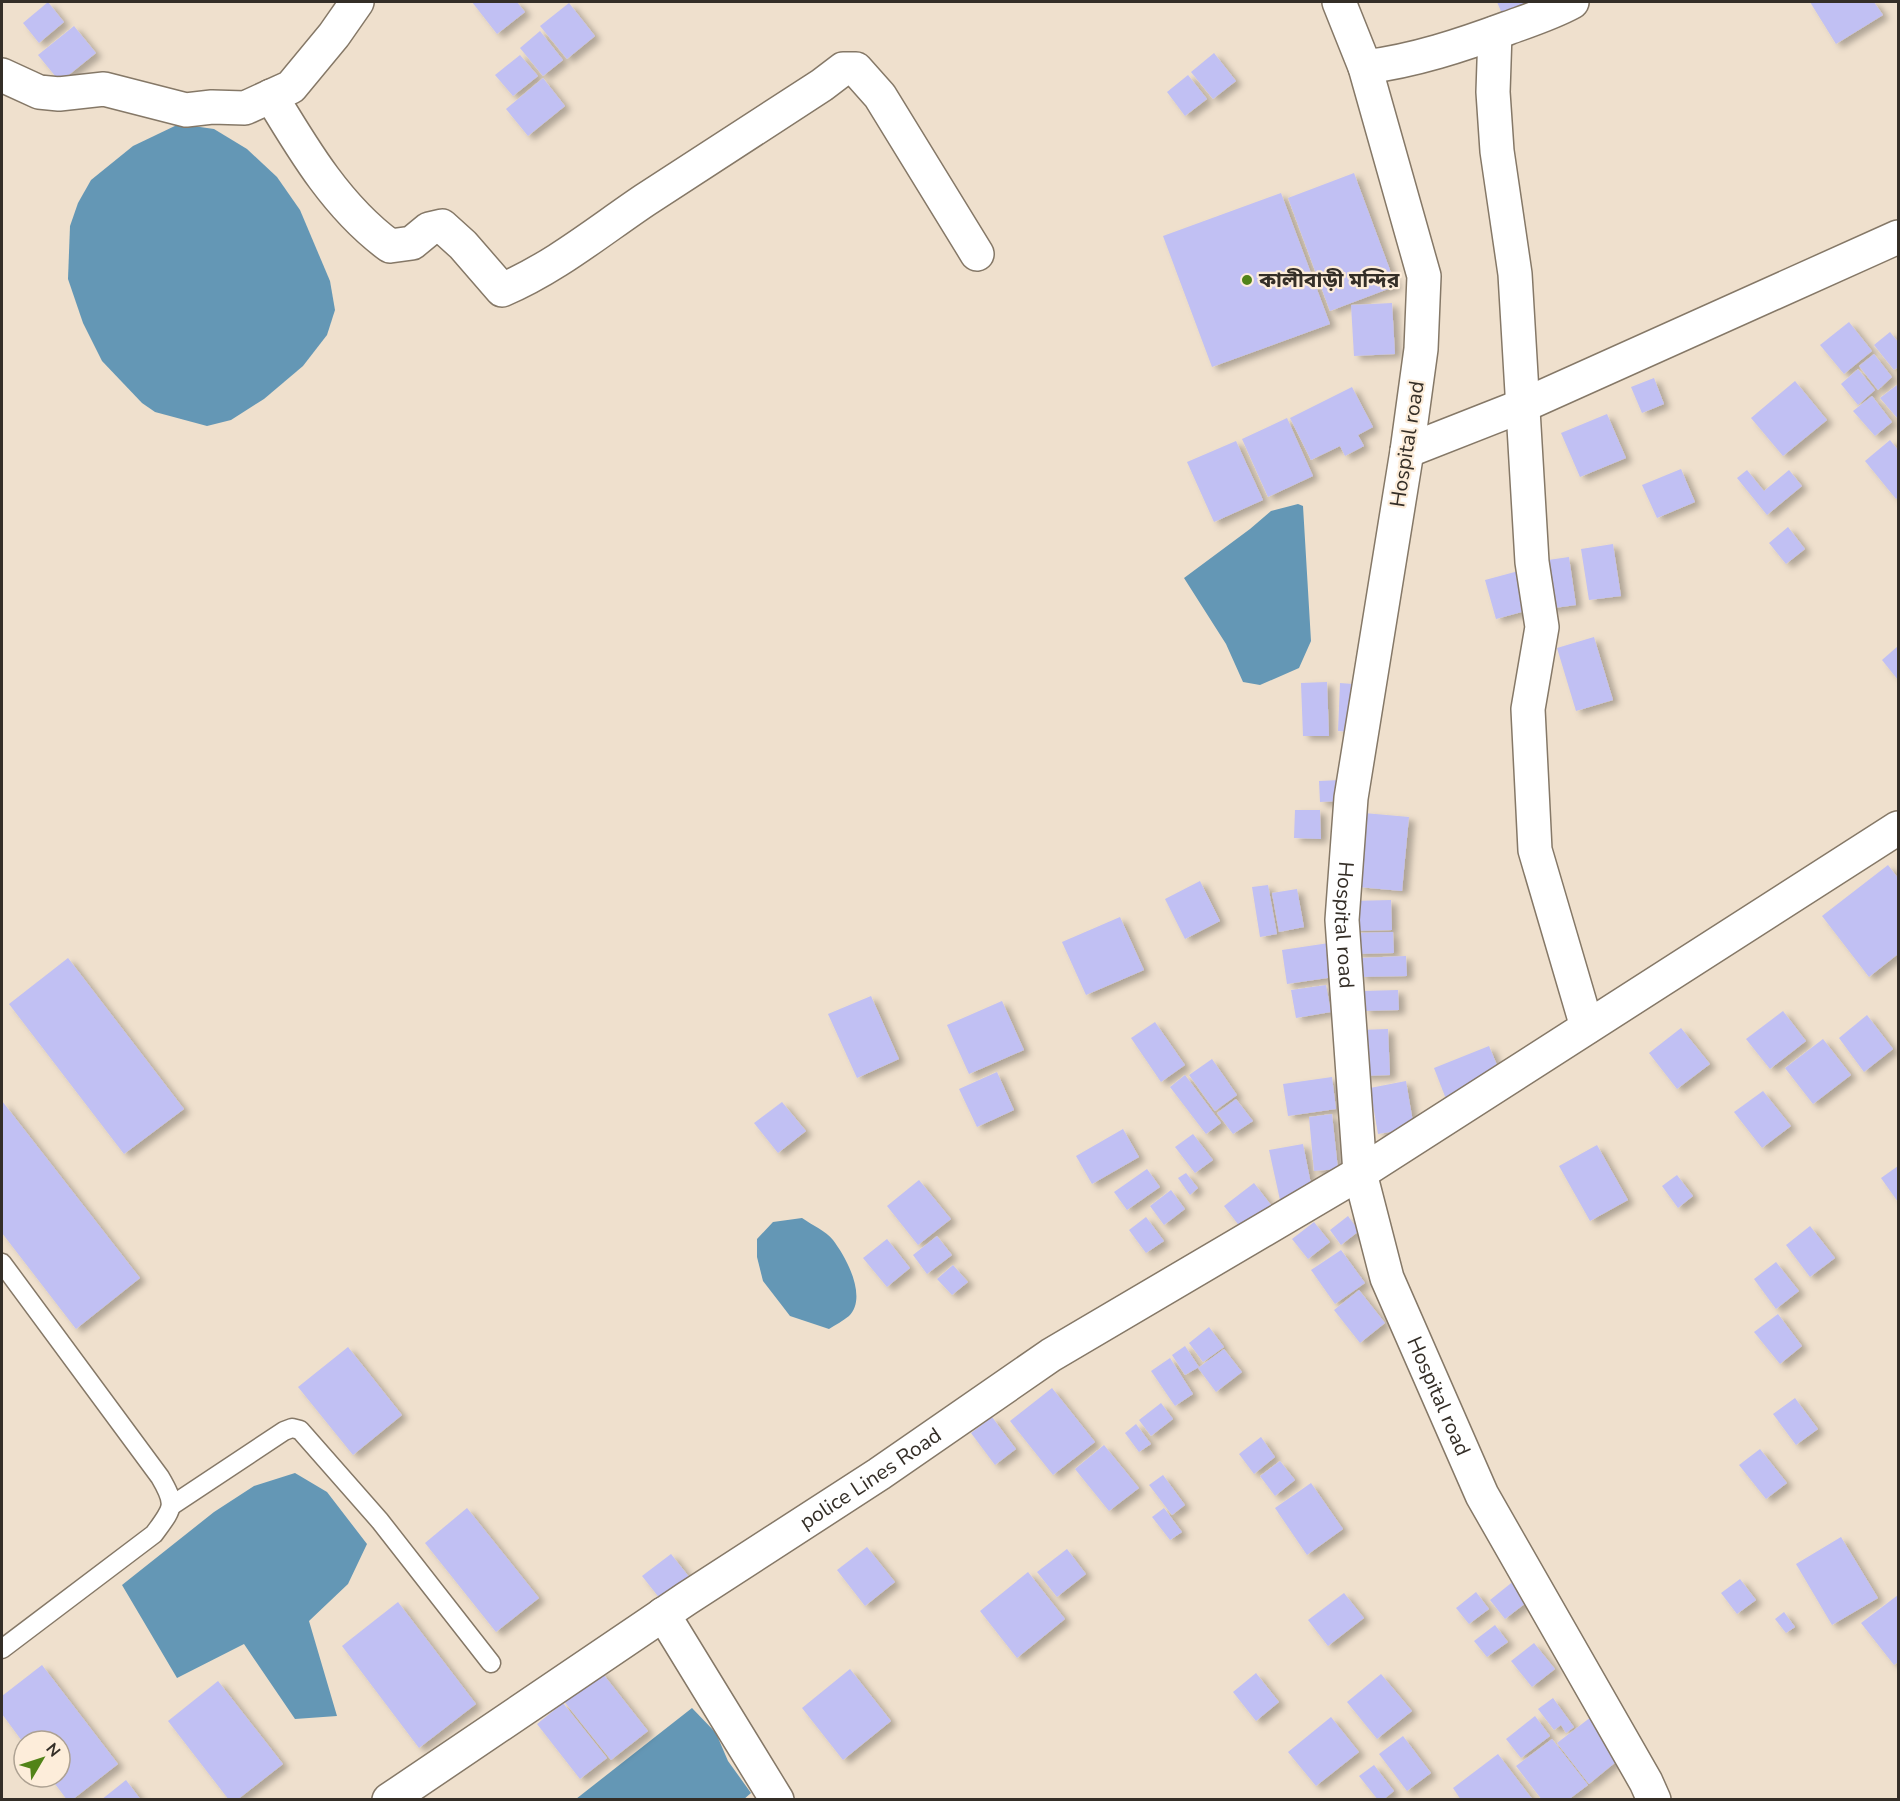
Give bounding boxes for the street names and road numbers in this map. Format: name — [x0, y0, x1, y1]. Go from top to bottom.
street label: Hospital road — [1383, 379, 1431, 509]
street label: Hospital road — [1328, 860, 1361, 990]
street label: Hospital road — [1400, 1332, 1477, 1460]
street label: police Lines Road — [794, 1421, 947, 1536]

